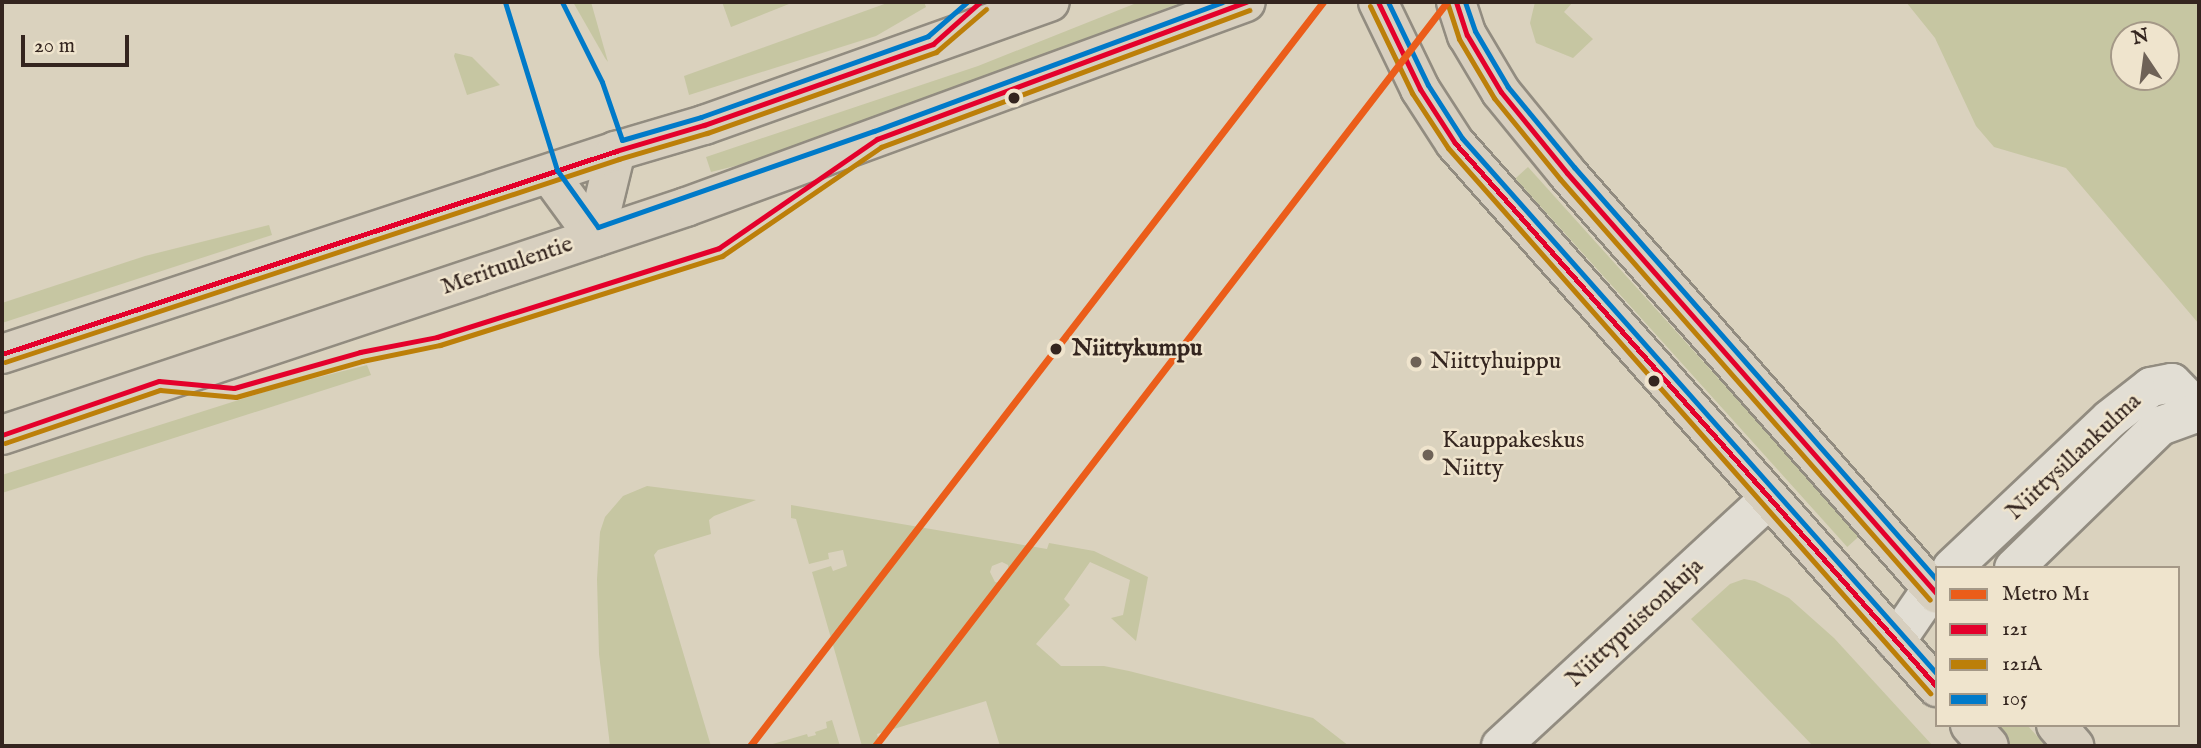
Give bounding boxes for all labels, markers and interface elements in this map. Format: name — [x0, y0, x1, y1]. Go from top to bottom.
scale bar — [24, 21, 133, 65]
north arrow — [2110, 21, 2180, 91]
text: N — [2130, 24, 2151, 51]
text: 20 m — [34, 33, 75, 60]
unlabelled marker — [1007, 91, 1021, 105]
street label: Merituulentie — [437, 230, 577, 302]
place label: Niittykumpu — [1072, 335, 1202, 363]
marker: Niittykumpu — [1046, 339, 1066, 359]
place label: Niittyhuippu — [1430, 348, 1561, 376]
marker: Niittyhuippu — [1408, 354, 1424, 370]
unlabelled marker — [1647, 374, 1661, 388]
street label: Niittysillankulma — [2001, 387, 2147, 527]
place label: Kauppakeskus Niitty — [1442, 427, 1584, 483]
marker: Kauppakeskus Niitty — [1420, 447, 1436, 463]
street label: Niittypuistonkuja — [1560, 552, 1710, 694]
legend — [1935, 566, 2180, 727]
text: Metro M1 — [2002, 581, 2090, 608]
text: 121 — [2002, 616, 2028, 643]
text: 121A — [2002, 651, 2042, 678]
text: 105 — [2002, 686, 2028, 713]

